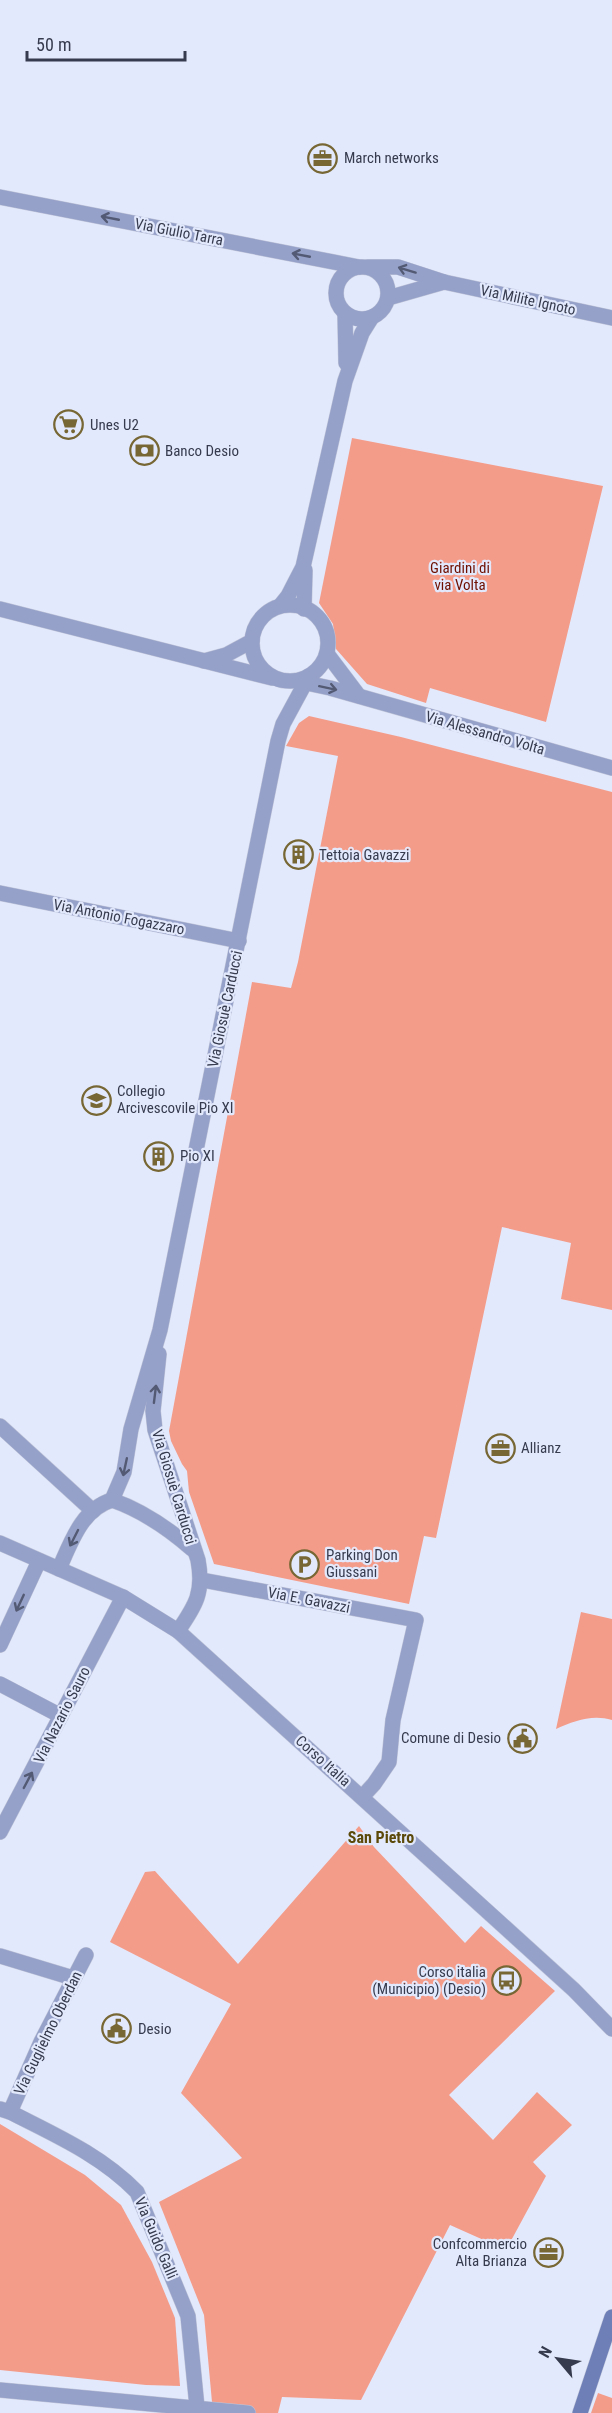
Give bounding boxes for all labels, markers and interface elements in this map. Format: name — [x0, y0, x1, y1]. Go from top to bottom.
scale bar — [27, 24, 184, 62]
text: 50 m — [36, 34, 71, 55]
office icon: March networks — [307, 142, 339, 174]
place label: March networks — [344, 149, 439, 167]
one-way arrow — [101, 212, 120, 223]
street label: Via Giulio Tarra — [133, 215, 225, 249]
one-way arrow — [292, 249, 312, 260]
one-way arrow — [398, 264, 417, 275]
street label: Via Milite Ignoto — [479, 281, 577, 319]
supermarket icon: Unes U2 — [53, 409, 85, 441]
place label: Unes U2 — [90, 416, 139, 434]
bank icon: Banco Desio — [128, 435, 160, 467]
place label: Banco Desio — [165, 442, 239, 460]
park label: Giardini di via Volta — [430, 559, 490, 594]
one-way arrow — [318, 683, 337, 694]
street label: Via Alessandro Volta — [423, 707, 547, 759]
building icon: Tettoia Gavazzi — [282, 839, 314, 871]
place label: Tettoia Gavazzi — [319, 846, 409, 864]
street label: Via Antonio Fogazzaro — [52, 895, 186, 939]
street label: Via Giosuè Carducci — [204, 949, 246, 1069]
place label: Collegio Arcivescovile Pio XI — [117, 1082, 234, 1117]
school or university icon: Collegio Arcivescovile Pio XI — [80, 1084, 112, 1116]
building icon: Pio XI — [143, 1140, 175, 1172]
place label: Pio XI — [180, 1147, 215, 1165]
one-way arrow — [150, 1385, 161, 1404]
street label: Via Giosuè Carducci — [148, 1427, 200, 1547]
office icon: Allianz — [484, 1432, 516, 1464]
place label: Allianz — [521, 1439, 561, 1457]
one-way arrow — [119, 1457, 130, 1477]
one-way arrow — [68, 1529, 79, 1547]
place label: Parking Don Giussani — [326, 1546, 398, 1581]
parking icon: Parking Don Giussani — [289, 1548, 321, 1580]
street label: Via E. Gavazzi — [266, 1583, 352, 1617]
one-way arrow — [13, 1594, 25, 1612]
street label: Via Nazario Sauro — [30, 1664, 94, 1766]
public building icon: Comune di Desio — [506, 1722, 538, 1754]
place label: Comune di Desio — [401, 1729, 501, 1747]
street label: Corso Italia — [292, 1732, 354, 1790]
one-way arrow — [22, 1772, 34, 1789]
district label: San Pietro — [348, 1828, 414, 1847]
place label: Corso italia (Municipio) (Desio) — [372, 1963, 486, 1998]
bus stop icon: Corso italia (Municipio) (Desio) — [491, 1965, 523, 1997]
street label: Via Guglielmo Oberdan — [10, 1968, 86, 2098]
public building icon: Desio — [101, 2013, 133, 2045]
place label: Desio — [138, 2020, 171, 2038]
street label: Via Guido Galli — [131, 2195, 181, 2281]
place label: Confcommercio Alta Brianza — [433, 2235, 527, 2270]
office icon: Confcommercio Alta Brianza — [532, 2237, 564, 2269]
north arrow — [528, 2329, 588, 2389]
text: N — [535, 2343, 556, 2361]

